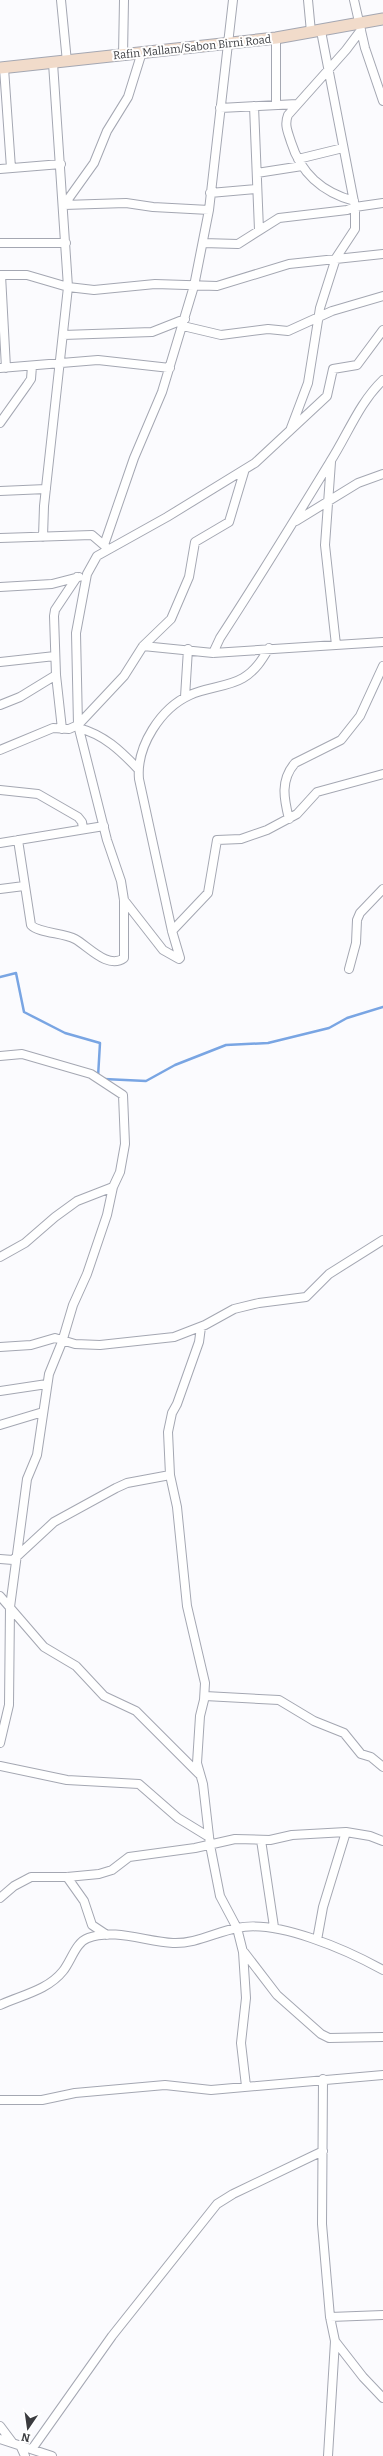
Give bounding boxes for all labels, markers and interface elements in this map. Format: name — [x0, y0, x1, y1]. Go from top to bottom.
street label: Rafin Mallam/Sabon Birni Road — [112, 33, 272, 62]
north arrow — [8, 2408, 48, 2448]
text: N — [20, 2430, 31, 2445]

